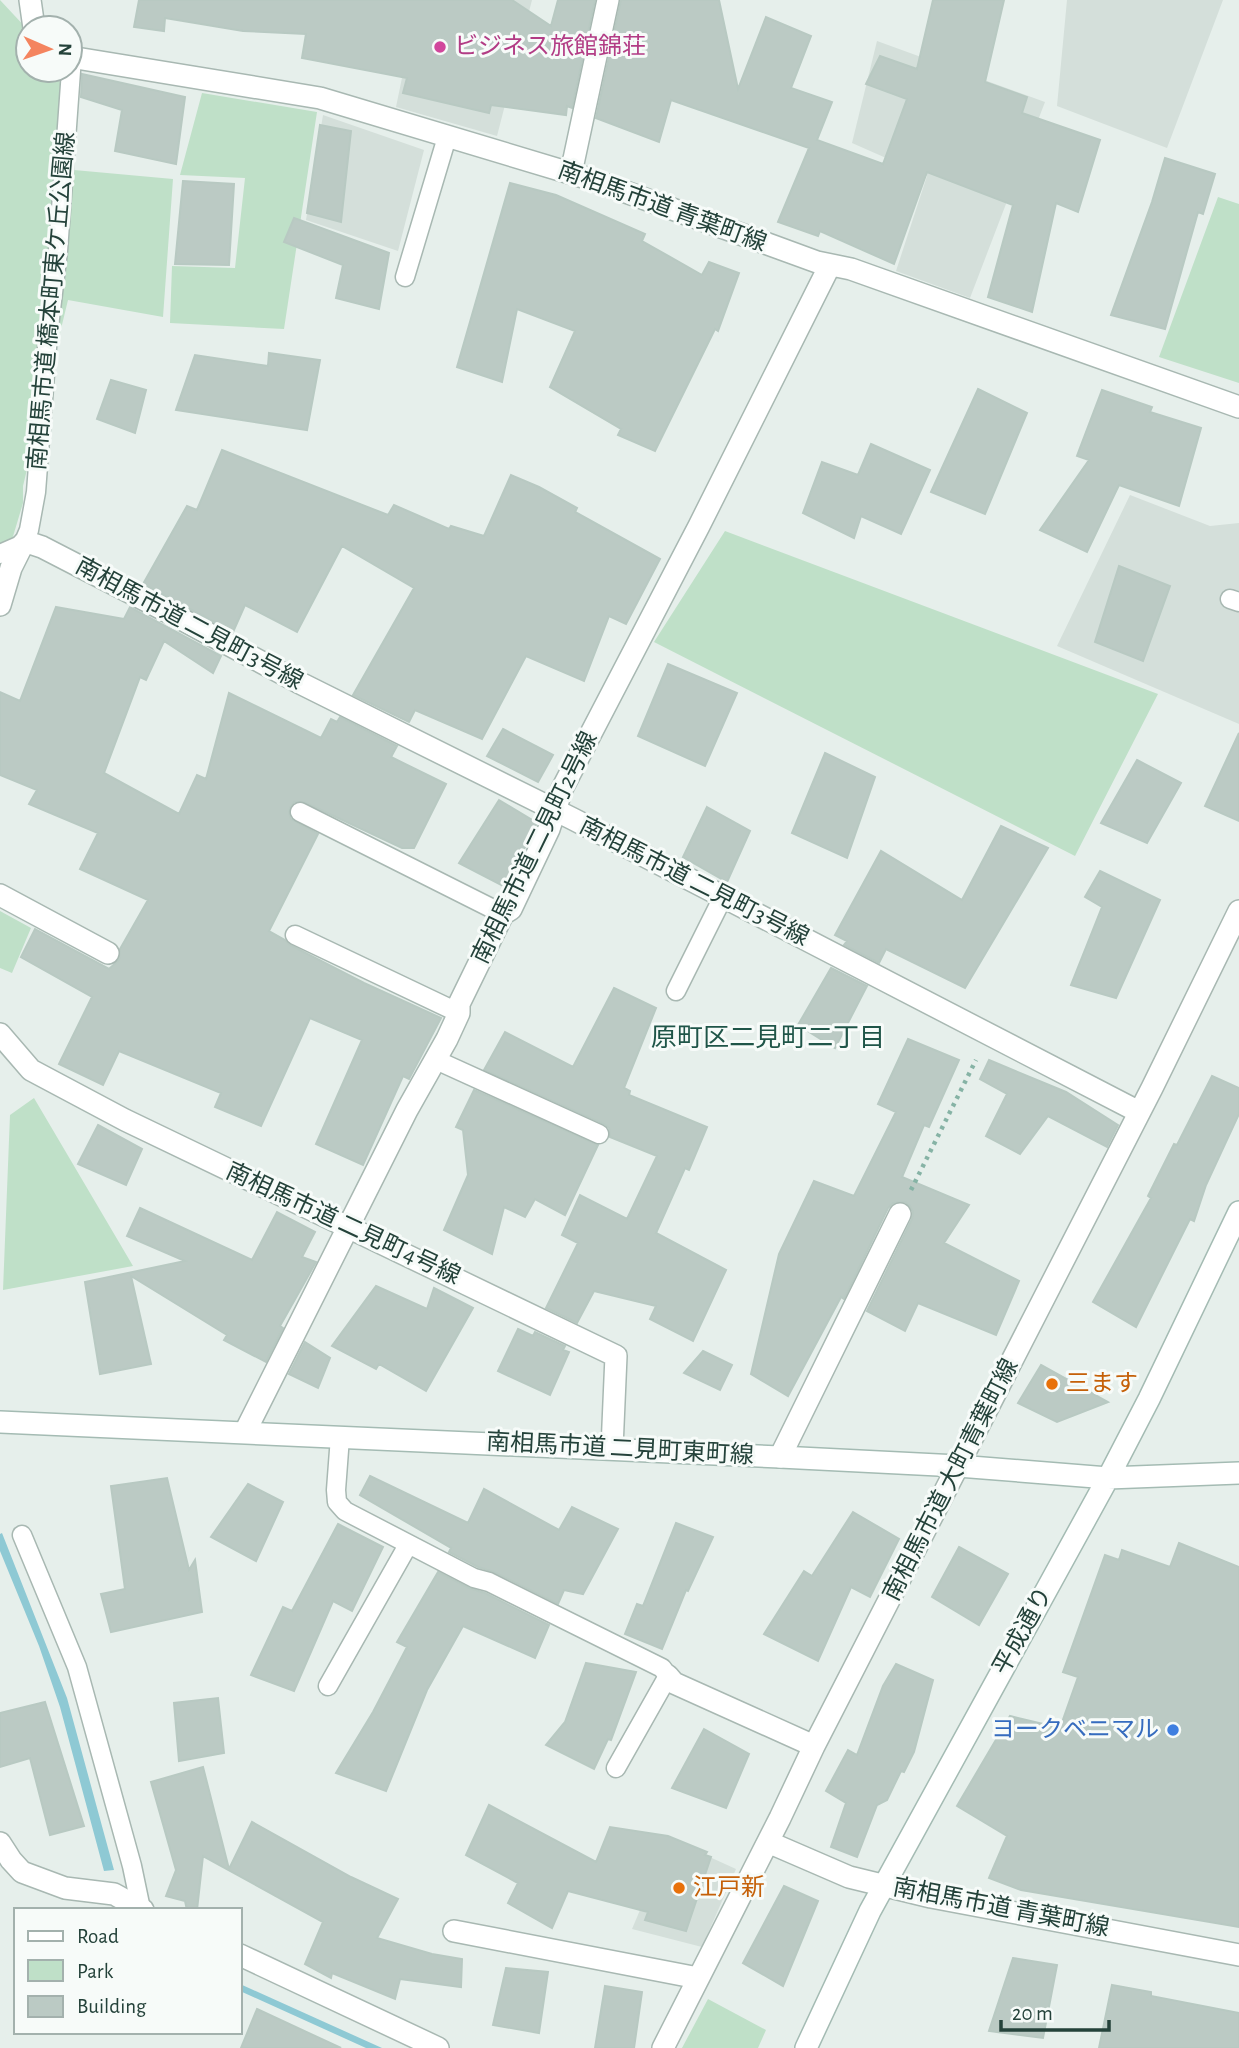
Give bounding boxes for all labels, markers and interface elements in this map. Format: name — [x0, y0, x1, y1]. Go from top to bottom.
north arrow — [14, 14, 84, 84]
place label: ビジネス旅館錦荘 — [454, 33, 646, 59]
marker: ビジネス旅館錦荘 — [432, 39, 448, 55]
text: N — [55, 43, 74, 56]
street label: 南相馬市道 橋本町東ケ丘公園線 — [23, 130, 79, 471]
street label: 南相馬市道 青葉町線 — [555, 156, 770, 256]
street label: 南相馬市道 二見町3号線 — [71, 552, 308, 694]
street label: 南相馬市道 二見町2号線 — [467, 727, 602, 968]
street label: 南相馬市道 二見町3号線 — [575, 812, 813, 950]
district label: 原町区二見町二丁目 — [651, 1025, 885, 1051]
street label: 南相馬市道 二見町4号線 — [222, 1157, 465, 1289]
street label: 南相馬市道 大町青葉町線 — [878, 1354, 1023, 1605]
place label: 三ます — [1066, 1371, 1138, 1396]
marker: 三ます — [1044, 1376, 1060, 1392]
street label: 南相馬市道 二見町東町線 — [486, 1428, 755, 1468]
street label: 平成通り — [987, 1582, 1057, 1679]
place label: ヨークベニマル — [991, 1717, 1159, 1742]
marker: ヨークベニマル — [1165, 1722, 1181, 1738]
street label: 南相馬市道 青葉町線 — [891, 1873, 1112, 1941]
place label: 江戸新 — [693, 1874, 765, 1900]
marker: 江戸新 — [671, 1880, 687, 1896]
legend — [14, 1908, 242, 2034]
text: Road — [77, 1926, 119, 1947]
text: Park — [77, 1961, 114, 1982]
scale bar — [1001, 1988, 1110, 2032]
text: Building — [77, 1996, 147, 2017]
text: 20 m — [1012, 2003, 1053, 2024]

